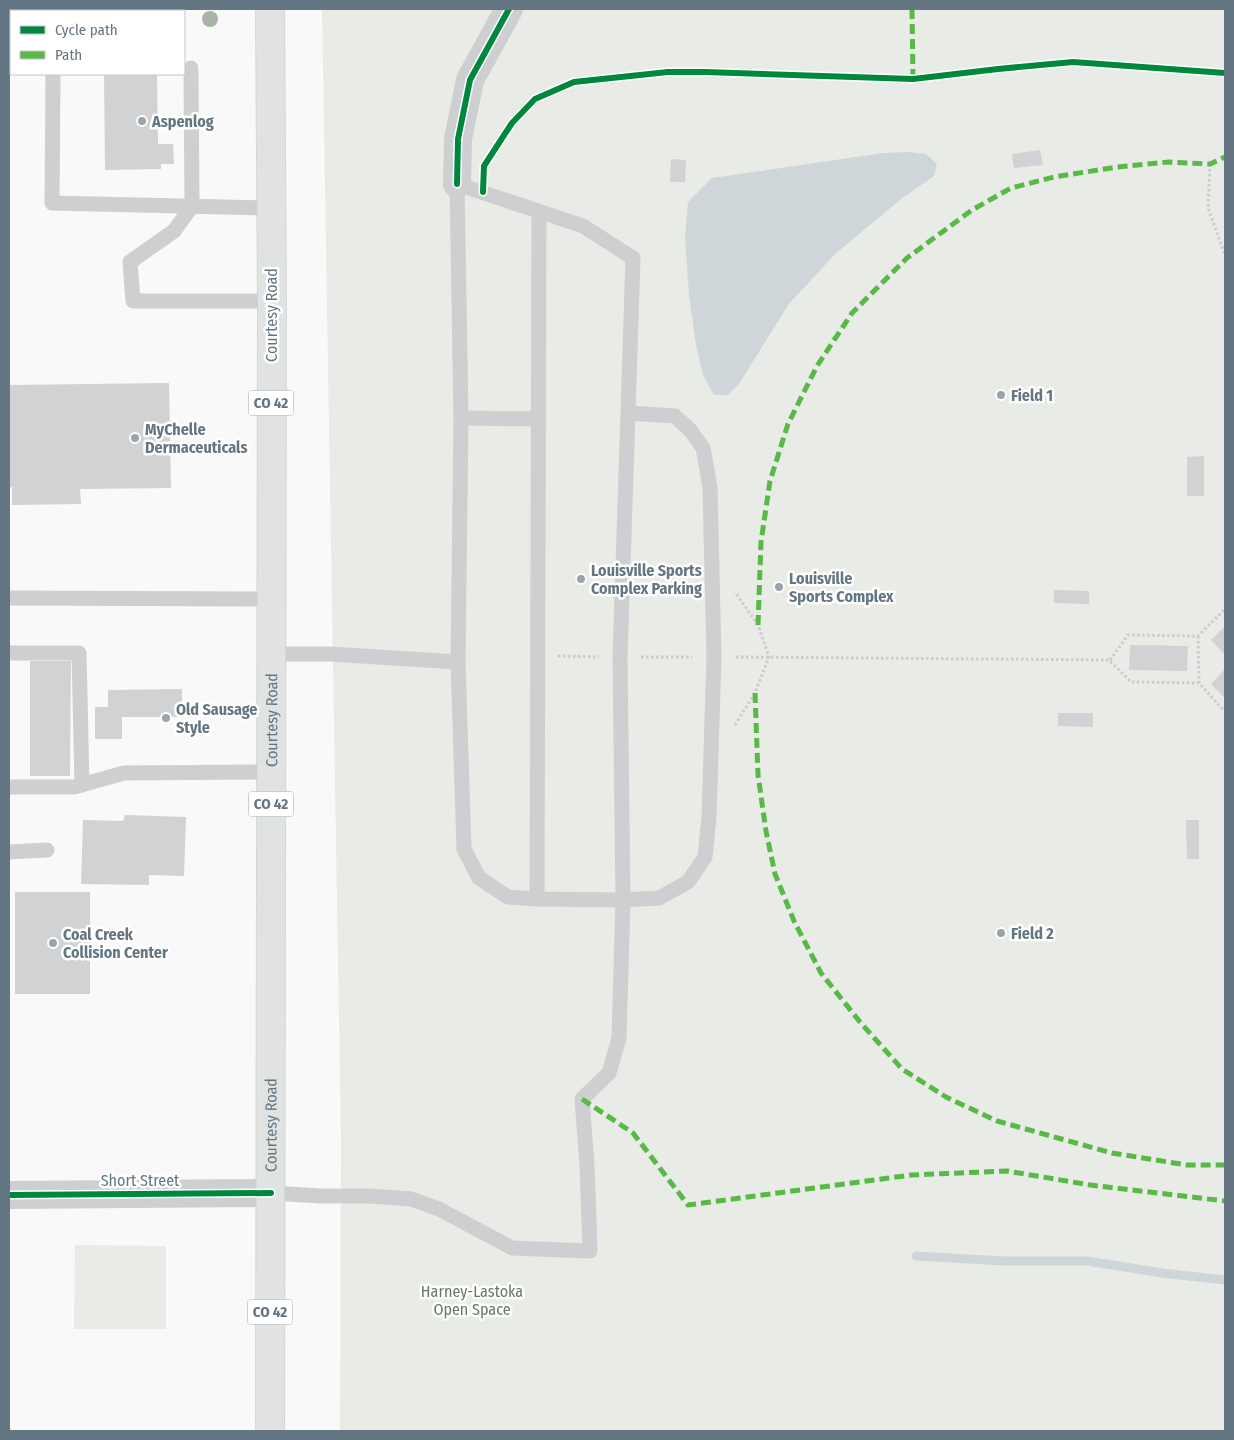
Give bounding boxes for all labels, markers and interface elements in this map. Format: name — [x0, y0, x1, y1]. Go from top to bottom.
legend — [10, 10, 185, 75]
text: Cycle path — [55, 21, 118, 39]
text: Path — [55, 46, 82, 64]
place label: Aspenlog — [151, 112, 214, 131]
marker: Aspenlog — [136, 115, 148, 127]
street label: Courtesy Road — [262, 268, 281, 362]
place label: Field 1 — [1011, 386, 1053, 405]
marker: Field 1 — [995, 389, 1007, 401]
road number: CO 42 — [248, 390, 294, 416]
place label: MyChelle Dermaceuticals — [145, 420, 247, 457]
marker: MyChelle Dermaceuticals — [129, 432, 141, 444]
place label: Louisville Sports Complex Parking — [591, 561, 702, 598]
place label: Louisville Sports Complex — [789, 569, 894, 606]
marker: Louisville Sports Complex Parking — [575, 573, 587, 585]
marker: Louisville Sports Complex — [773, 581, 785, 593]
street label: Courtesy Road — [262, 673, 281, 767]
place label: Old Sausage Style — [176, 700, 257, 737]
marker: Old Sausage Style — [160, 712, 172, 724]
road number: CO 42 — [248, 792, 294, 816]
place label: Field 2 — [1011, 924, 1054, 943]
place label: Coal Creek Collision Center — [63, 925, 168, 962]
marker: Field 2 — [995, 927, 1007, 939]
marker: Coal Creek Collision Center — [47, 937, 59, 949]
street label: Courtesy Road — [261, 1078, 280, 1172]
street label: Short Street — [101, 1171, 180, 1190]
park label: Harney-Lastoka Open Space — [421, 1282, 523, 1319]
road number: CO 42 — [248, 1300, 292, 1324]

